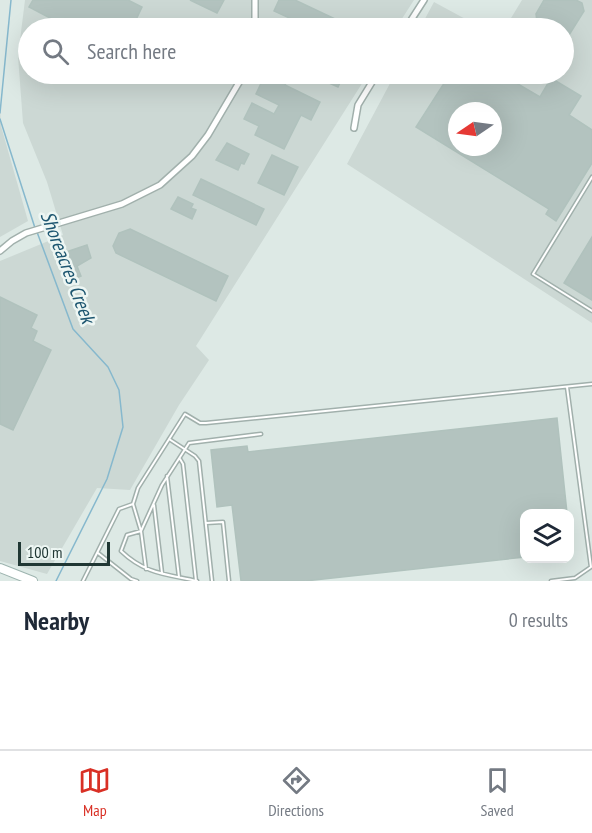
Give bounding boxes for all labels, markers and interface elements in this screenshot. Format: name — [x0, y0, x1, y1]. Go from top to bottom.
search box — [18, 18, 574, 84]
icon: search — [39, 35, 72, 68]
text: Search here — [87, 37, 176, 65]
north arrow — [448, 102, 502, 156]
water label: Shoreacres Creek — [35, 207, 102, 329]
map controls — [520, 509, 574, 563]
button: layers — [520, 509, 574, 563]
scale bar — [18, 539, 110, 566]
text: 100 m — [27, 542, 62, 562]
text: Nearby — [24, 604, 89, 637]
text: 0 results — [509, 607, 568, 633]
tab: Map — [78, 764, 111, 820]
tab: Directions — [268, 764, 324, 820]
tab: Saved — [481, 764, 514, 820]

